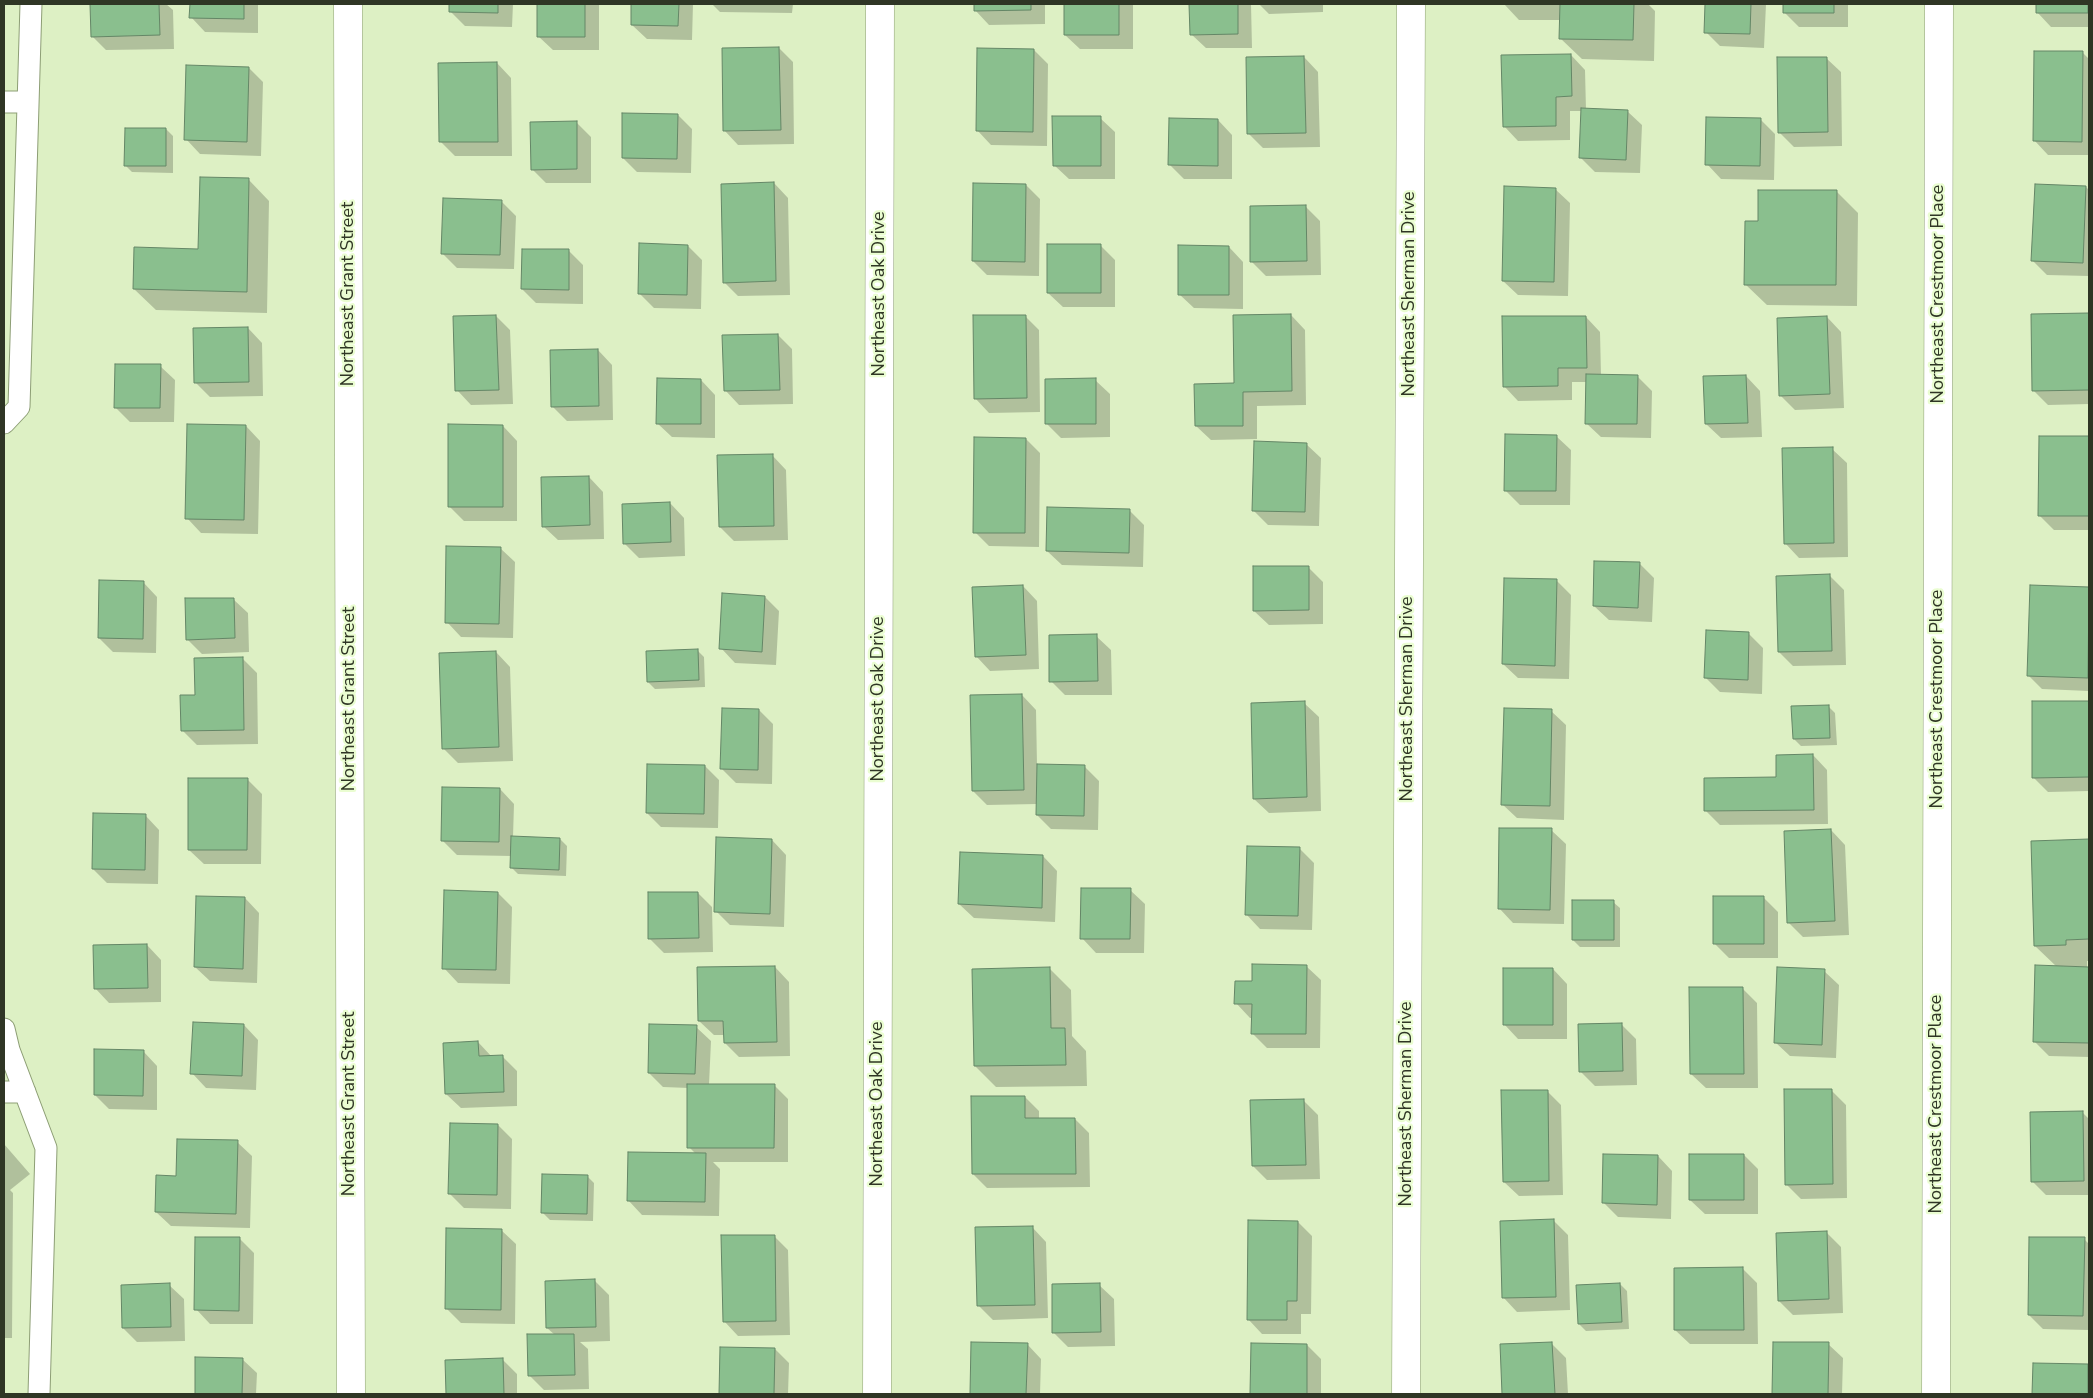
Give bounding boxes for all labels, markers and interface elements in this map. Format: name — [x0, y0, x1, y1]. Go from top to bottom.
street label: Northeast Crestmoor Place — [1928, 185, 1950, 403]
street label: Northeast Sherman Drive — [1399, 191, 1421, 397]
street label: Northeast Grant Street — [338, 202, 360, 386]
street label: Northeast Oak Drive — [869, 211, 891, 377]
street label: Northeast Crestmoor Place — [1927, 590, 1949, 808]
street label: Northeast Sherman Drive — [1397, 596, 1419, 802]
street label: Northeast Grant Street — [339, 607, 361, 791]
street label: Northeast Oak Drive — [868, 616, 890, 782]
street label: Northeast Crestmoor Place — [1926, 995, 1948, 1213]
street label: Northeast Sherman Drive — [1396, 1001, 1418, 1207]
street label: Northeast Grant Street — [339, 1012, 361, 1196]
street label: Northeast Oak Drive — [867, 1021, 889, 1187]

